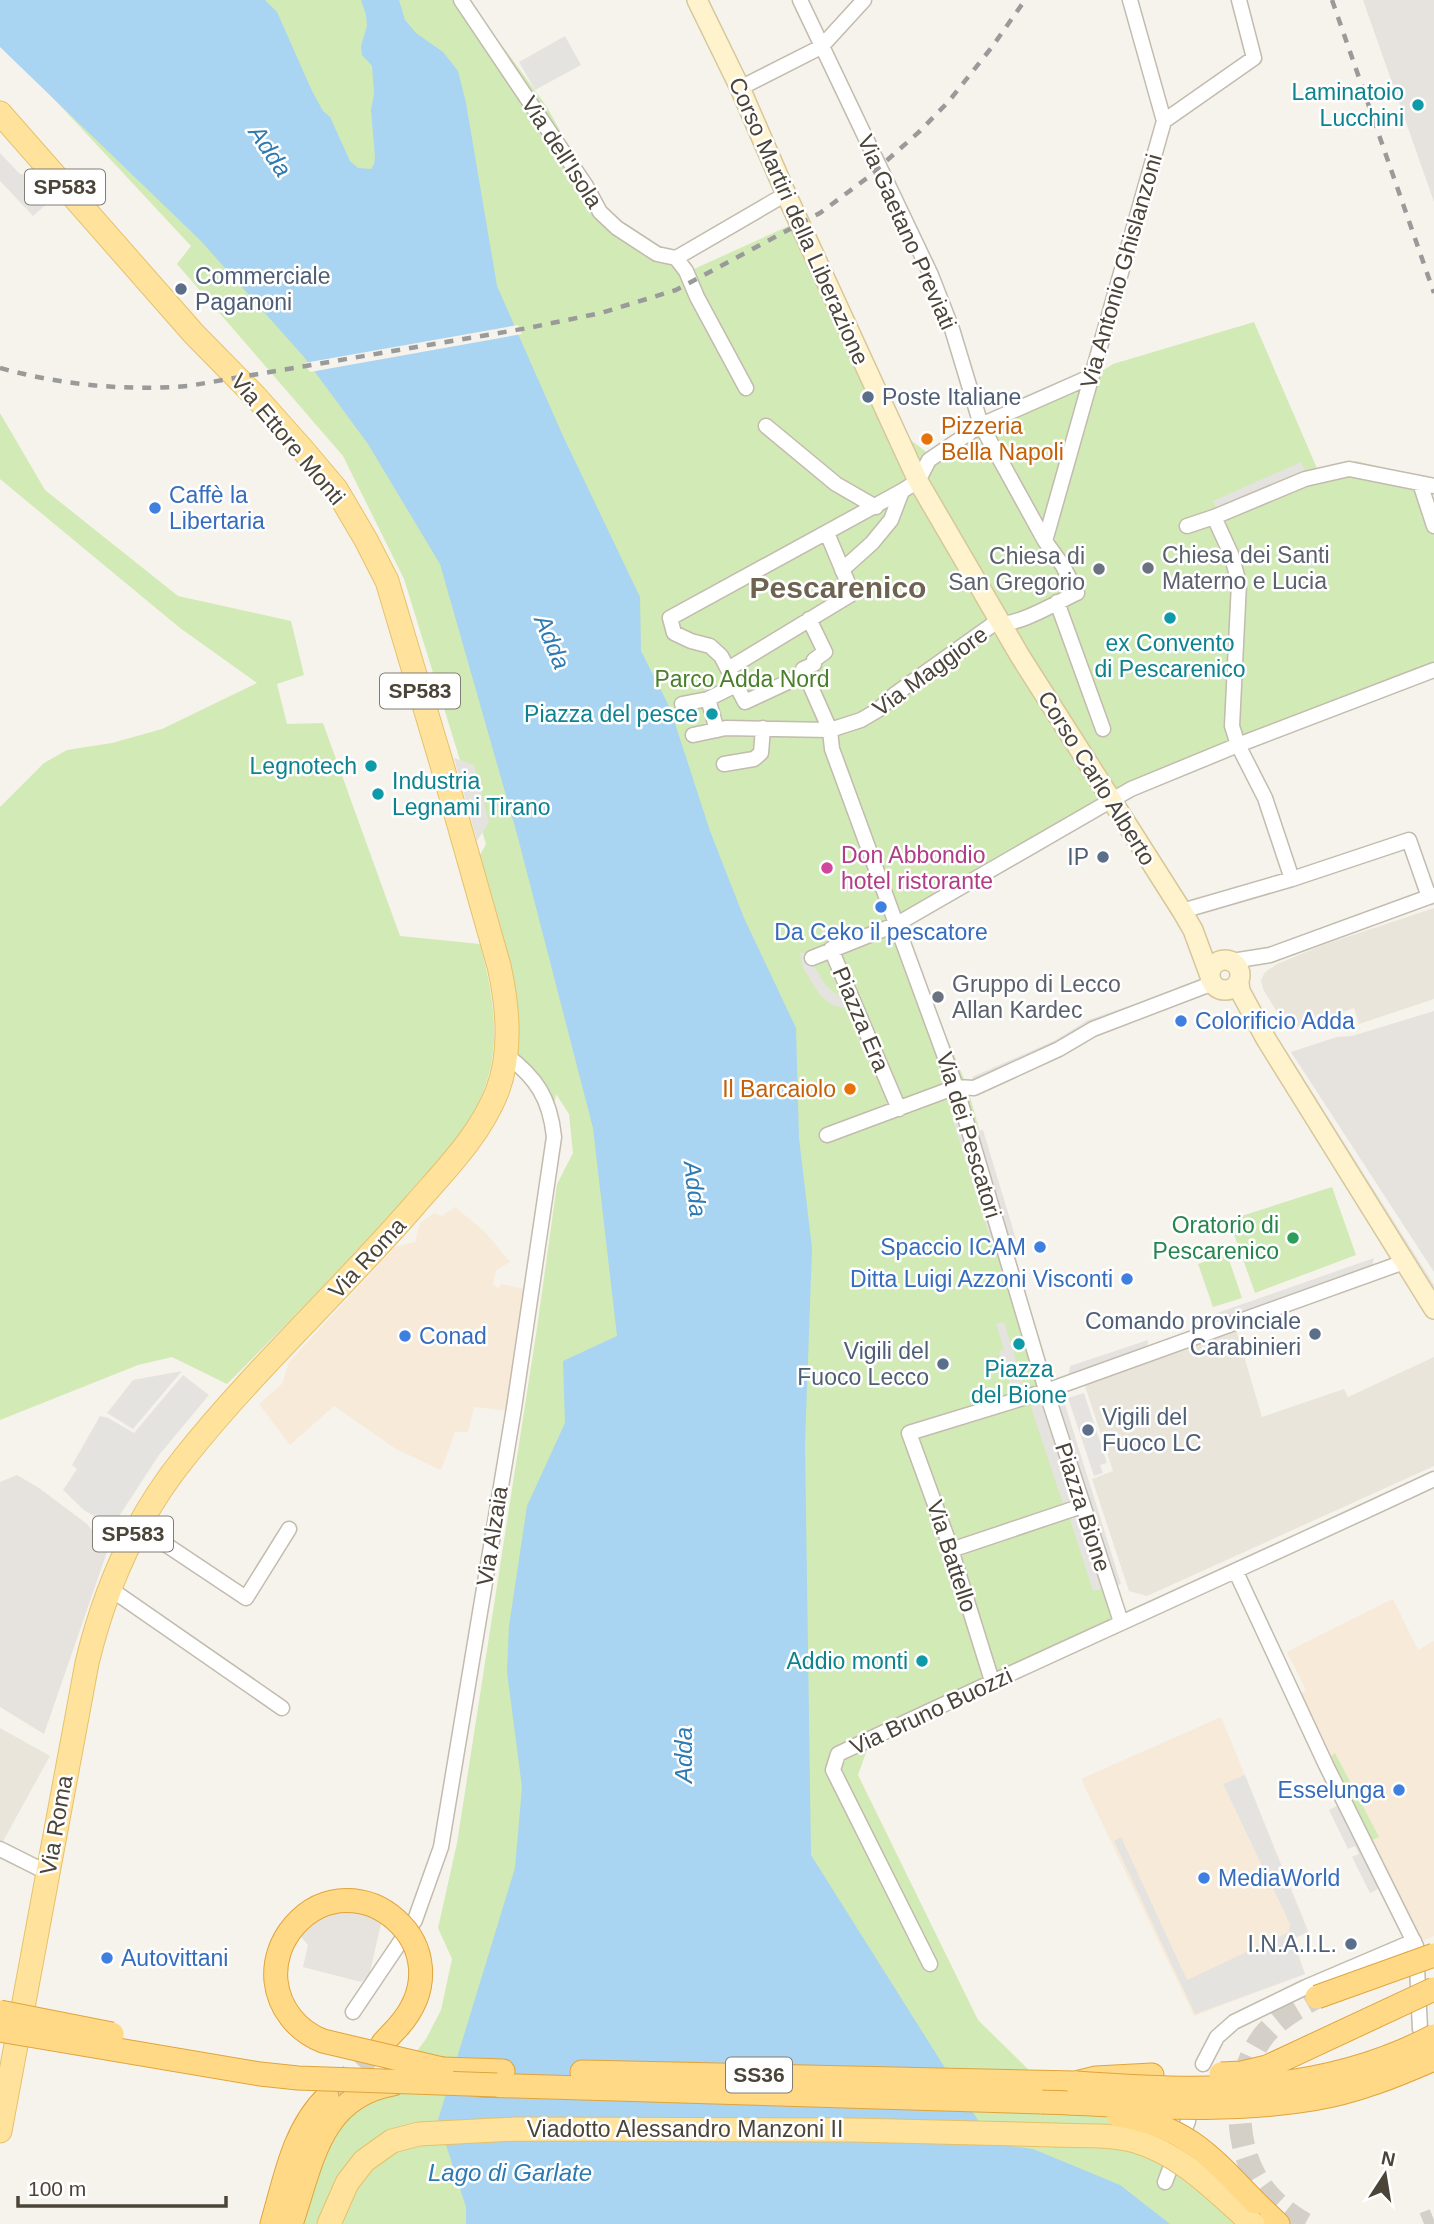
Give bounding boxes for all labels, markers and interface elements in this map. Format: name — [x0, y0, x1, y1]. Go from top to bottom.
street label: Corso Martiri della Liberazione — [724, 73, 874, 369]
place label: Laminatoio Lucchini — [1291, 79, 1404, 131]
street label: Via dell'Isola — [516, 91, 608, 213]
marker: Laminatoio Lucchini — [1410, 97, 1426, 113]
water label: Adda — [242, 118, 297, 182]
street label: Via Gaetano Previati — [852, 131, 962, 333]
street label: Via Antonio Ghislanzoni — [1075, 151, 1167, 391]
road number: SP583 — [25, 170, 105, 204]
place label: Commerciale Paganoni — [195, 263, 330, 315]
marker: Commerciale Paganoni — [173, 281, 189, 297]
street label: Via Ettore Monti — [226, 368, 350, 510]
place label: Poste Italiane — [882, 384, 1021, 410]
marker: Poste Italiane — [860, 389, 876, 405]
place label: Pizzeria Bella Napoli — [941, 413, 1064, 465]
marker: Pizzeria Bella Napoli — [919, 431, 935, 447]
place label: Caffè la Libertaria — [169, 482, 265, 534]
marker: Caffè la Libertaria — [147, 500, 163, 516]
place label: Chiesa dei Santi Materno e Lucia — [1162, 542, 1330, 594]
place label: Chiesa di San Gregorio — [948, 543, 1085, 595]
marker: Chiesa dei Santi Materno e Lucia — [1140, 560, 1156, 576]
marker: Chiesa di San Gregorio — [1091, 561, 1107, 577]
district label: Pescarenico — [750, 571, 926, 604]
water label: Adda — [528, 609, 576, 673]
marker: ex Convento di Pescarenico — [1162, 610, 1178, 626]
street label: Via Maggiore — [868, 621, 992, 721]
place label: ex Convento di Pescarenico — [1095, 630, 1245, 682]
park label: Parco Adda Nord — [654, 666, 830, 692]
road number: SP583 — [380, 674, 460, 708]
street label: Corso Carlo Alberto — [1033, 686, 1161, 870]
place label: Piazza del pesce — [524, 701, 698, 727]
marker: Piazza del pesce — [704, 706, 720, 722]
place label: Legnotech — [250, 753, 357, 779]
marker: Legnotech — [363, 758, 379, 774]
place label: Industria Legnami Tirano — [392, 768, 551, 820]
marker: Industria Legnami Tirano — [370, 786, 386, 802]
place label: Don Abbondio hotel ristorante — [841, 842, 993, 894]
place label: IP — [1067, 844, 1089, 870]
marker: IP — [1095, 849, 1111, 865]
marker: Don Abbondio hotel ristorante — [819, 860, 835, 876]
marker: Da Ceko il pescatore — [873, 899, 889, 915]
place label: Da Ceko il pescatore — [774, 919, 988, 945]
street label: Piazza Era — [827, 963, 895, 1075]
place label: Gruppo di Lecco Allan Kardec — [952, 971, 1121, 1023]
marker: Gruppo di Lecco Allan Kardec — [930, 989, 946, 1005]
place label: Colorificio Adda — [1195, 1008, 1355, 1034]
marker: Colorificio Adda — [1173, 1013, 1189, 1029]
street label: Via dei Pescatori — [931, 1049, 1007, 1221]
place label: Il Barcaiolo — [722, 1076, 836, 1102]
marker: Il Barcaiolo — [842, 1081, 858, 1097]
water label: Adda — [678, 1157, 712, 1218]
street label: Via Roma — [323, 1212, 411, 1304]
place label: Oratorio di Pescarenico — [1152, 1212, 1279, 1264]
marker: Oratorio di Pescarenico — [1285, 1230, 1301, 1246]
place label: Spaccio ICAM — [880, 1234, 1026, 1260]
marker: Spaccio ICAM — [1032, 1239, 1048, 1255]
place label: Ditta Luigi Azzoni Visconti — [850, 1266, 1113, 1292]
marker: Ditta Luigi Azzoni Visconti — [1119, 1271, 1135, 1287]
place label: Comando provinciale Carabinieri — [1085, 1308, 1301, 1360]
place label: Conad — [419, 1323, 487, 1349]
marker: Comando provinciale Carabinieri — [1307, 1326, 1323, 1342]
marker: Conad — [397, 1328, 413, 1344]
marker: Piazza del Bione — [1011, 1336, 1027, 1352]
place label: Vigili del Fuoco Lecco — [797, 1338, 929, 1390]
marker: Vigili del Fuoco Lecco — [935, 1356, 951, 1372]
place label: Piazza del Bione — [971, 1356, 1067, 1408]
place label: Vigili del Fuoco LC — [1102, 1404, 1202, 1456]
marker: Vigili del Fuoco LC — [1080, 1422, 1096, 1438]
street label: Piazza Bione — [1050, 1439, 1116, 1575]
street label: Via Alzaia — [471, 1484, 513, 1588]
street label: Via Battello — [922, 1497, 982, 1615]
road number: SP583 — [93, 1516, 173, 1552]
place label: Addio monti — [787, 1648, 908, 1674]
marker: Addio monti — [914, 1653, 930, 1669]
street label: Via Bruno Buozzi — [846, 1662, 1016, 1760]
water label: Adda — [670, 1727, 697, 1785]
street label: Via Roma — [34, 1773, 78, 1877]
place label: Esselunga — [1278, 1777, 1385, 1803]
marker: Esselunga — [1391, 1782, 1407, 1798]
place label: MediaWorld — [1218, 1865, 1340, 1891]
marker: MediaWorld — [1196, 1870, 1212, 1886]
place label: I.N.A.I.L. — [1248, 1931, 1337, 1957]
marker: I.N.A.I.L. — [1343, 1936, 1359, 1952]
place label: Autovittani — [121, 1945, 228, 1971]
marker: Autovittani — [99, 1950, 115, 1966]
road number: SS36 — [726, 2058, 792, 2092]
street label: Viadotto Alessandro Manzoni II — [527, 2116, 843, 2142]
north arrow — [1350, 2140, 1420, 2210]
text: N — [1380, 2147, 1397, 2171]
water label: Lago di Garlate — [428, 2159, 592, 2186]
scale bar — [18, 2164, 226, 2208]
text: 100 m — [28, 2177, 86, 2200]

